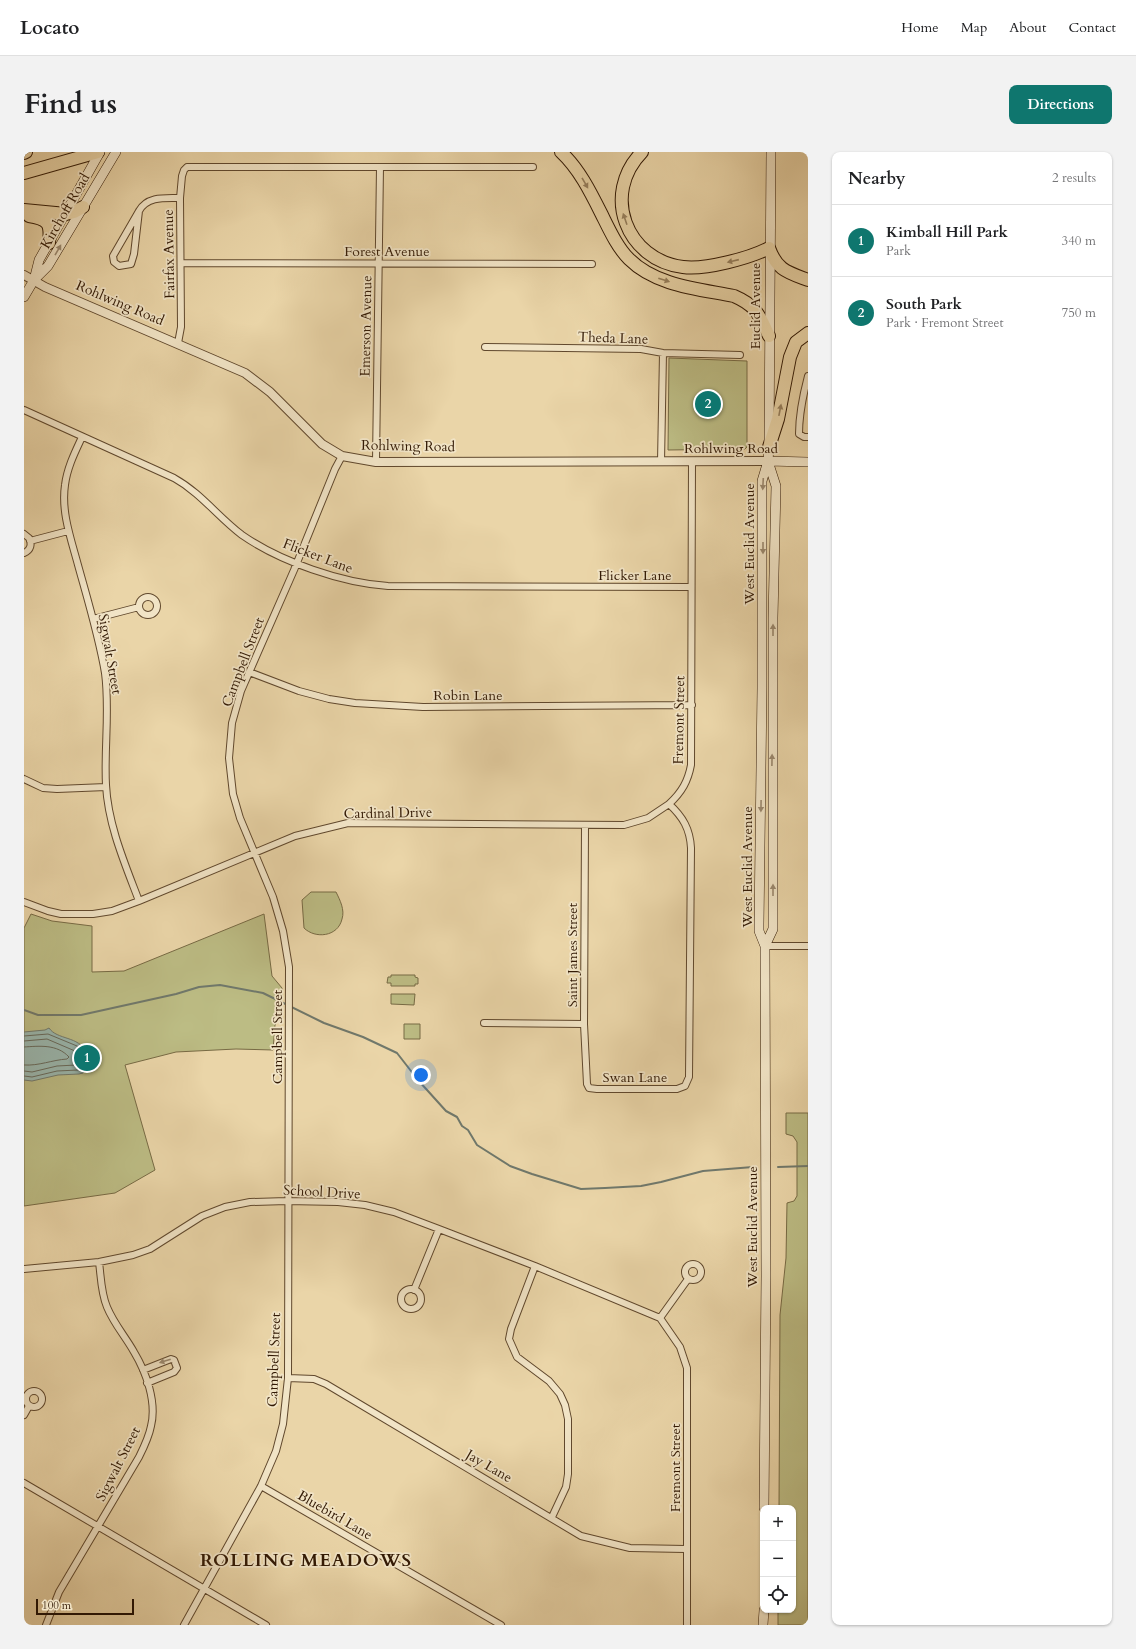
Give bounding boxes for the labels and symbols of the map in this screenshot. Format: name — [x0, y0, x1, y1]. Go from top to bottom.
street label: Kirchoff Road — [36, 169, 95, 252]
one-way arrow — [581, 177, 588, 189]
street label: Fairfax Avenue — [159, 209, 179, 299]
one-way arrow — [622, 213, 628, 225]
street label: Forest Avenue — [344, 242, 430, 261]
one-way arrow — [55, 244, 61, 256]
one-way arrow — [727, 258, 739, 264]
street label: Euclid Avenue — [746, 263, 765, 349]
street label: Emerson Avenue — [356, 275, 376, 377]
street label: Rohlwing Road — [73, 276, 167, 330]
one-way arrow — [659, 277, 671, 283]
street label: Theda Lane — [577, 327, 649, 349]
pin: 2 — [695, 389, 721, 419]
one-way arrow — [777, 404, 783, 416]
street label: Rohlwing Road — [361, 436, 456, 456]
street label: Rohlwing Road — [684, 439, 779, 458]
one-way arrow — [759, 478, 766, 491]
street label: West Euclid Avenue — [740, 483, 759, 606]
street label: Flicker Lane — [280, 534, 356, 578]
one-way arrow — [760, 542, 766, 555]
street label: Flicker Lane — [598, 566, 672, 585]
street label: Sigwalt Street — [94, 612, 127, 696]
street label: Campbell Street — [217, 614, 269, 710]
one-way arrow — [770, 623, 776, 636]
street label: Fremont Street — [669, 675, 689, 764]
street label: Robin Lane — [433, 686, 503, 705]
one-way arrow — [769, 753, 775, 766]
one-way arrow — [758, 800, 764, 813]
street label: Cardinal Drive — [344, 803, 432, 823]
street label: West Euclid Avenue — [738, 806, 757, 929]
one-way arrow — [770, 883, 776, 896]
street label: Saint James Street — [563, 902, 582, 1007]
street label: Campbell Street — [268, 989, 287, 1084]
pin: 1 — [74, 1043, 100, 1073]
your location — [411, 1065, 431, 1085]
street label: Swan Lane — [603, 1068, 667, 1087]
street label: West Euclid Avenue — [743, 1166, 762, 1289]
street label: School Drive — [283, 1180, 361, 1204]
street label: Campbell Street — [263, 1312, 285, 1408]
one-way arrow — [159, 1359, 171, 1365]
street label: Sigwalt Street — [91, 1423, 145, 1505]
street label: Fremont Street — [666, 1423, 685, 1512]
street label: Jay Lane — [461, 1444, 516, 1487]
street label: Bluebird Lane — [294, 1486, 376, 1544]
district label: ROLLING MEADOWS — [200, 1548, 412, 1573]
scale bar — [36, 1597, 134, 1616]

